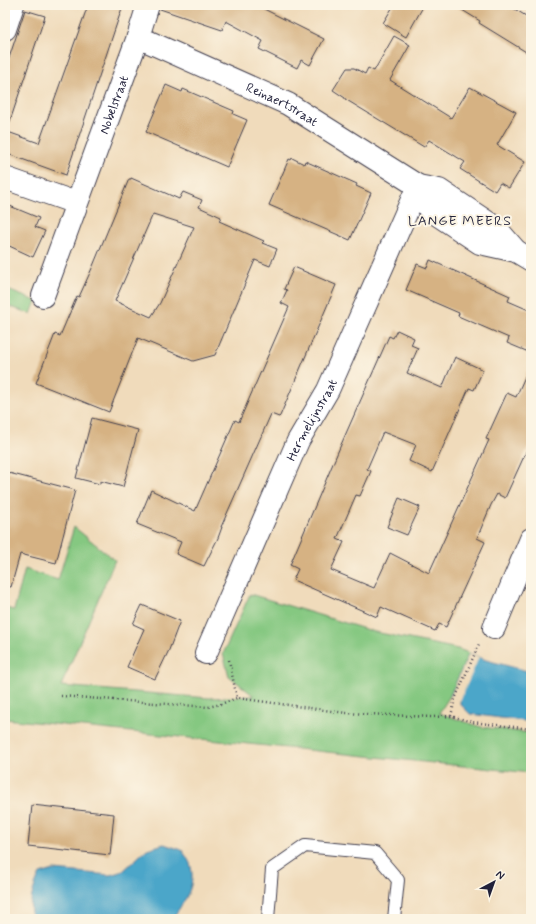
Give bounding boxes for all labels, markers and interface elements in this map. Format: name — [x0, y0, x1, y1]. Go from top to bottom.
street label: Nobelstraat — [96, 73, 133, 137]
street label: Reinaertstraat — [243, 79, 321, 131]
district label: LANGE MEERS — [408, 212, 512, 230]
street label: Hermelijnstraat — [283, 377, 342, 464]
north arrow — [474, 862, 514, 902]
text: N — [493, 868, 507, 883]

